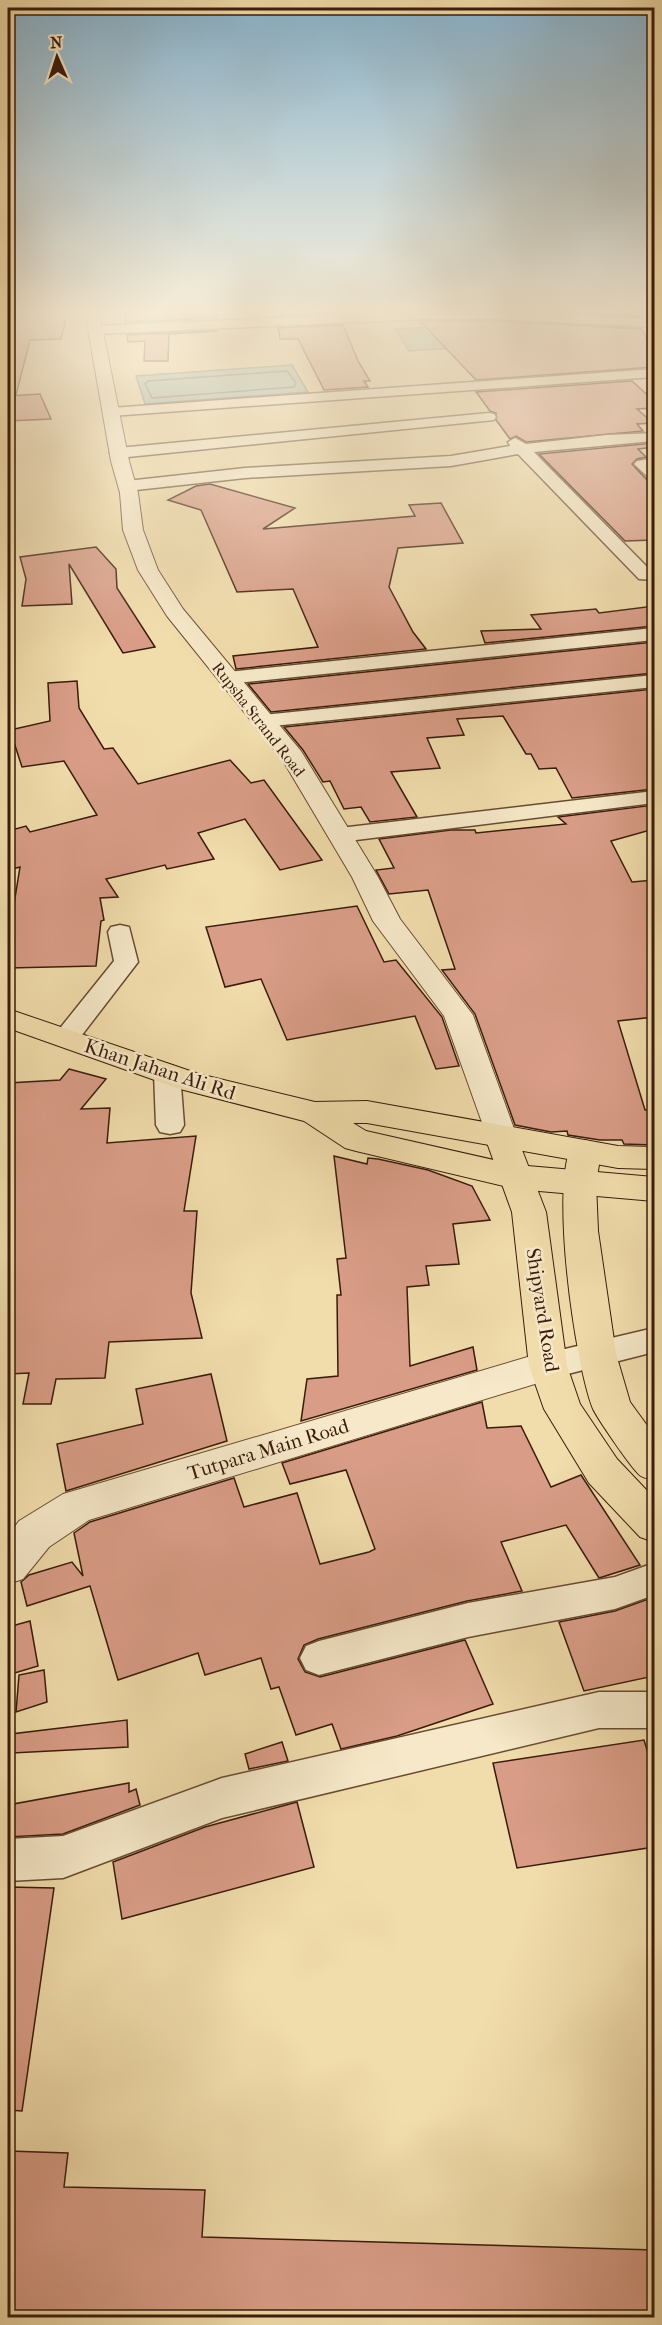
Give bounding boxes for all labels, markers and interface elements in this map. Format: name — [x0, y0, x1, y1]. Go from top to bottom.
north arrow — [27, 27, 87, 87]
text: N — [50, 33, 64, 52]
street label: Rupsha Strand Road — [208, 658, 309, 781]
street label: Khan Jahan Ali Rd — [81, 1034, 239, 1105]
street label: Shipyard Road — [521, 1246, 564, 1375]
street label: Tutpara Main Road — [185, 1414, 353, 1485]

